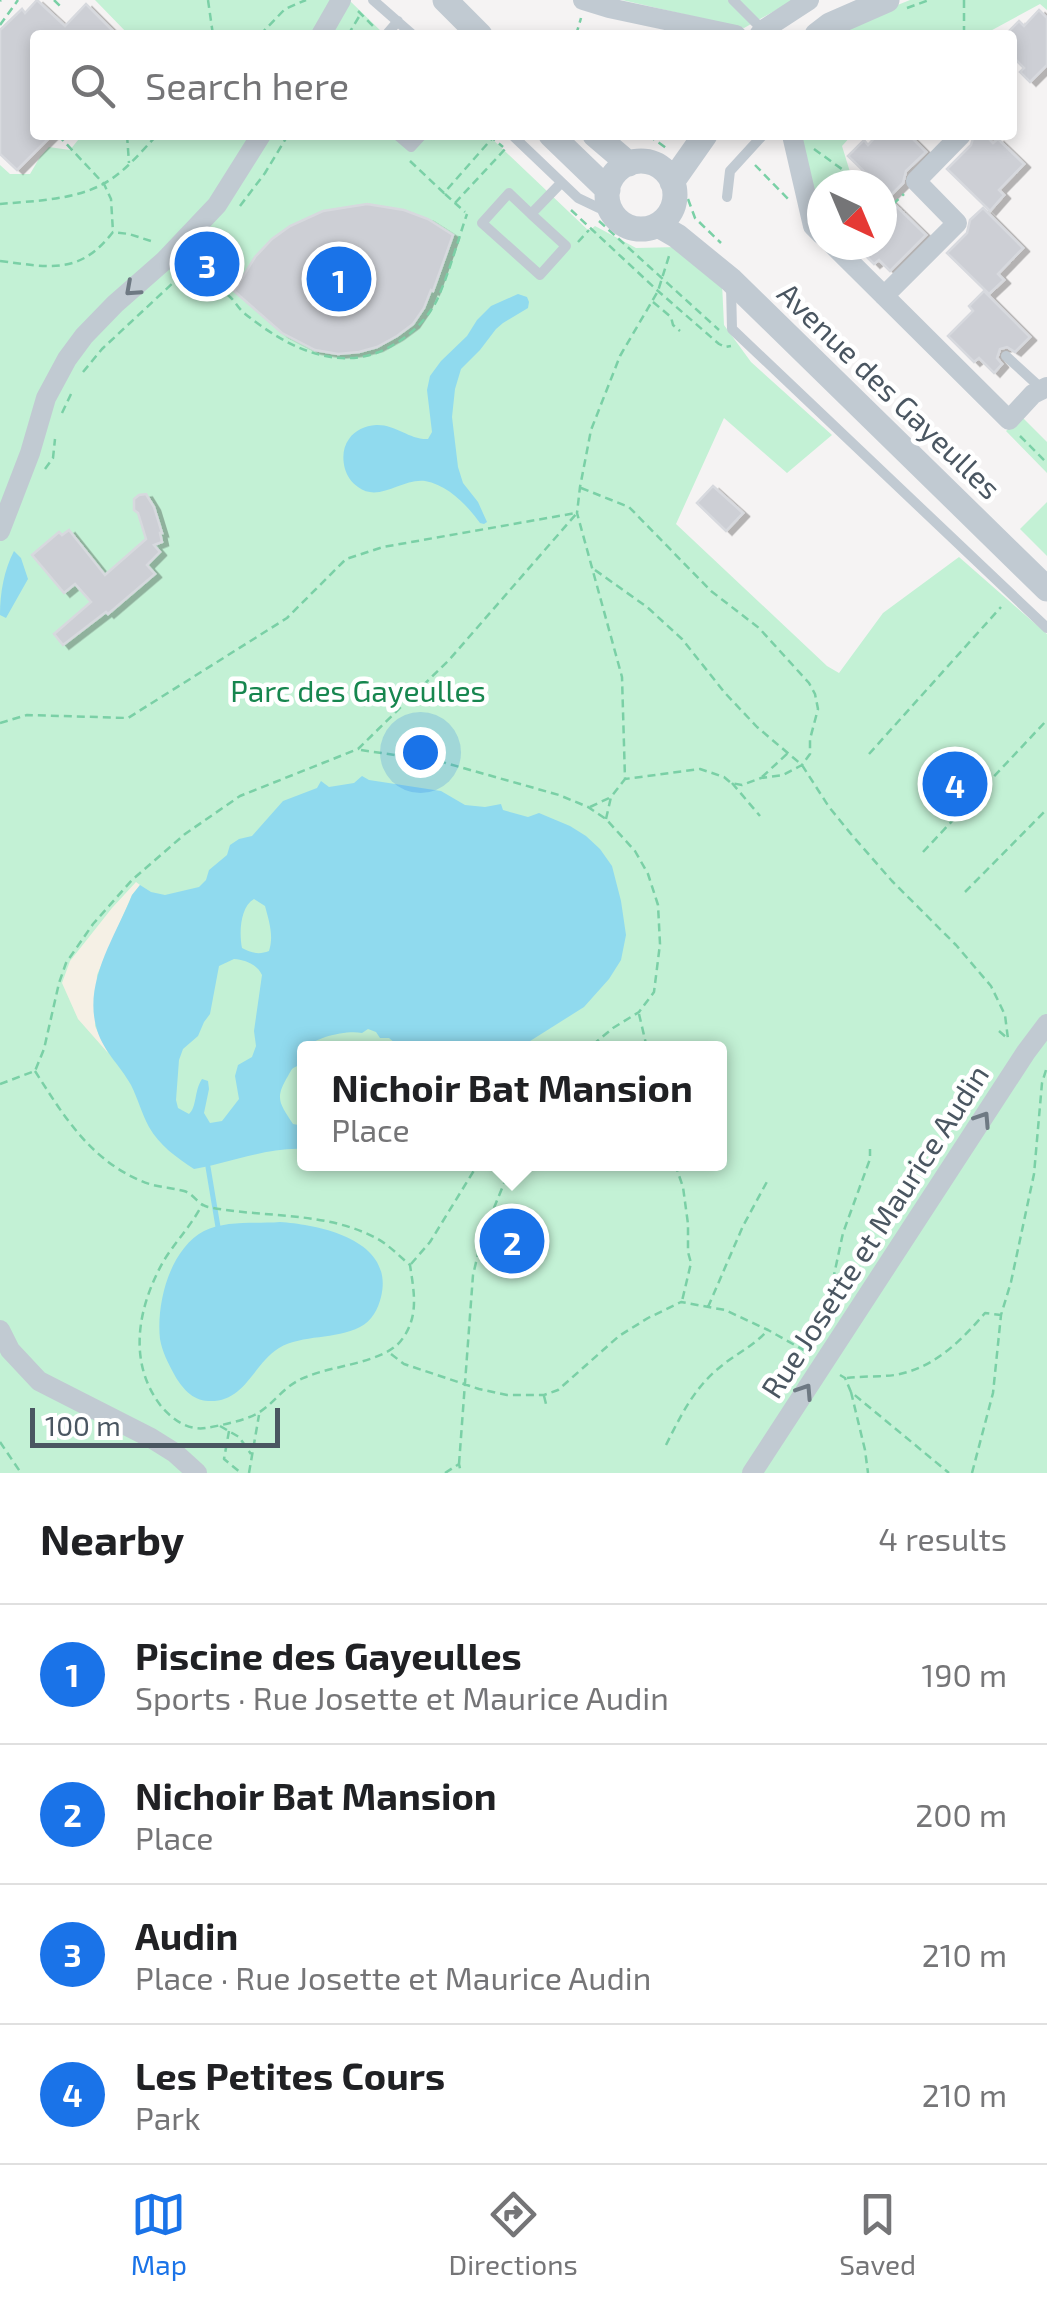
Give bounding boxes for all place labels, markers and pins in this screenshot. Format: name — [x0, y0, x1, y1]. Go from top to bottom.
pin: 3 — [174, 226, 240, 302]
pin: 1 — [306, 242, 372, 316]
pin: 4 — [922, 746, 988, 822]
pin: 2 — [480, 1204, 544, 1278]

